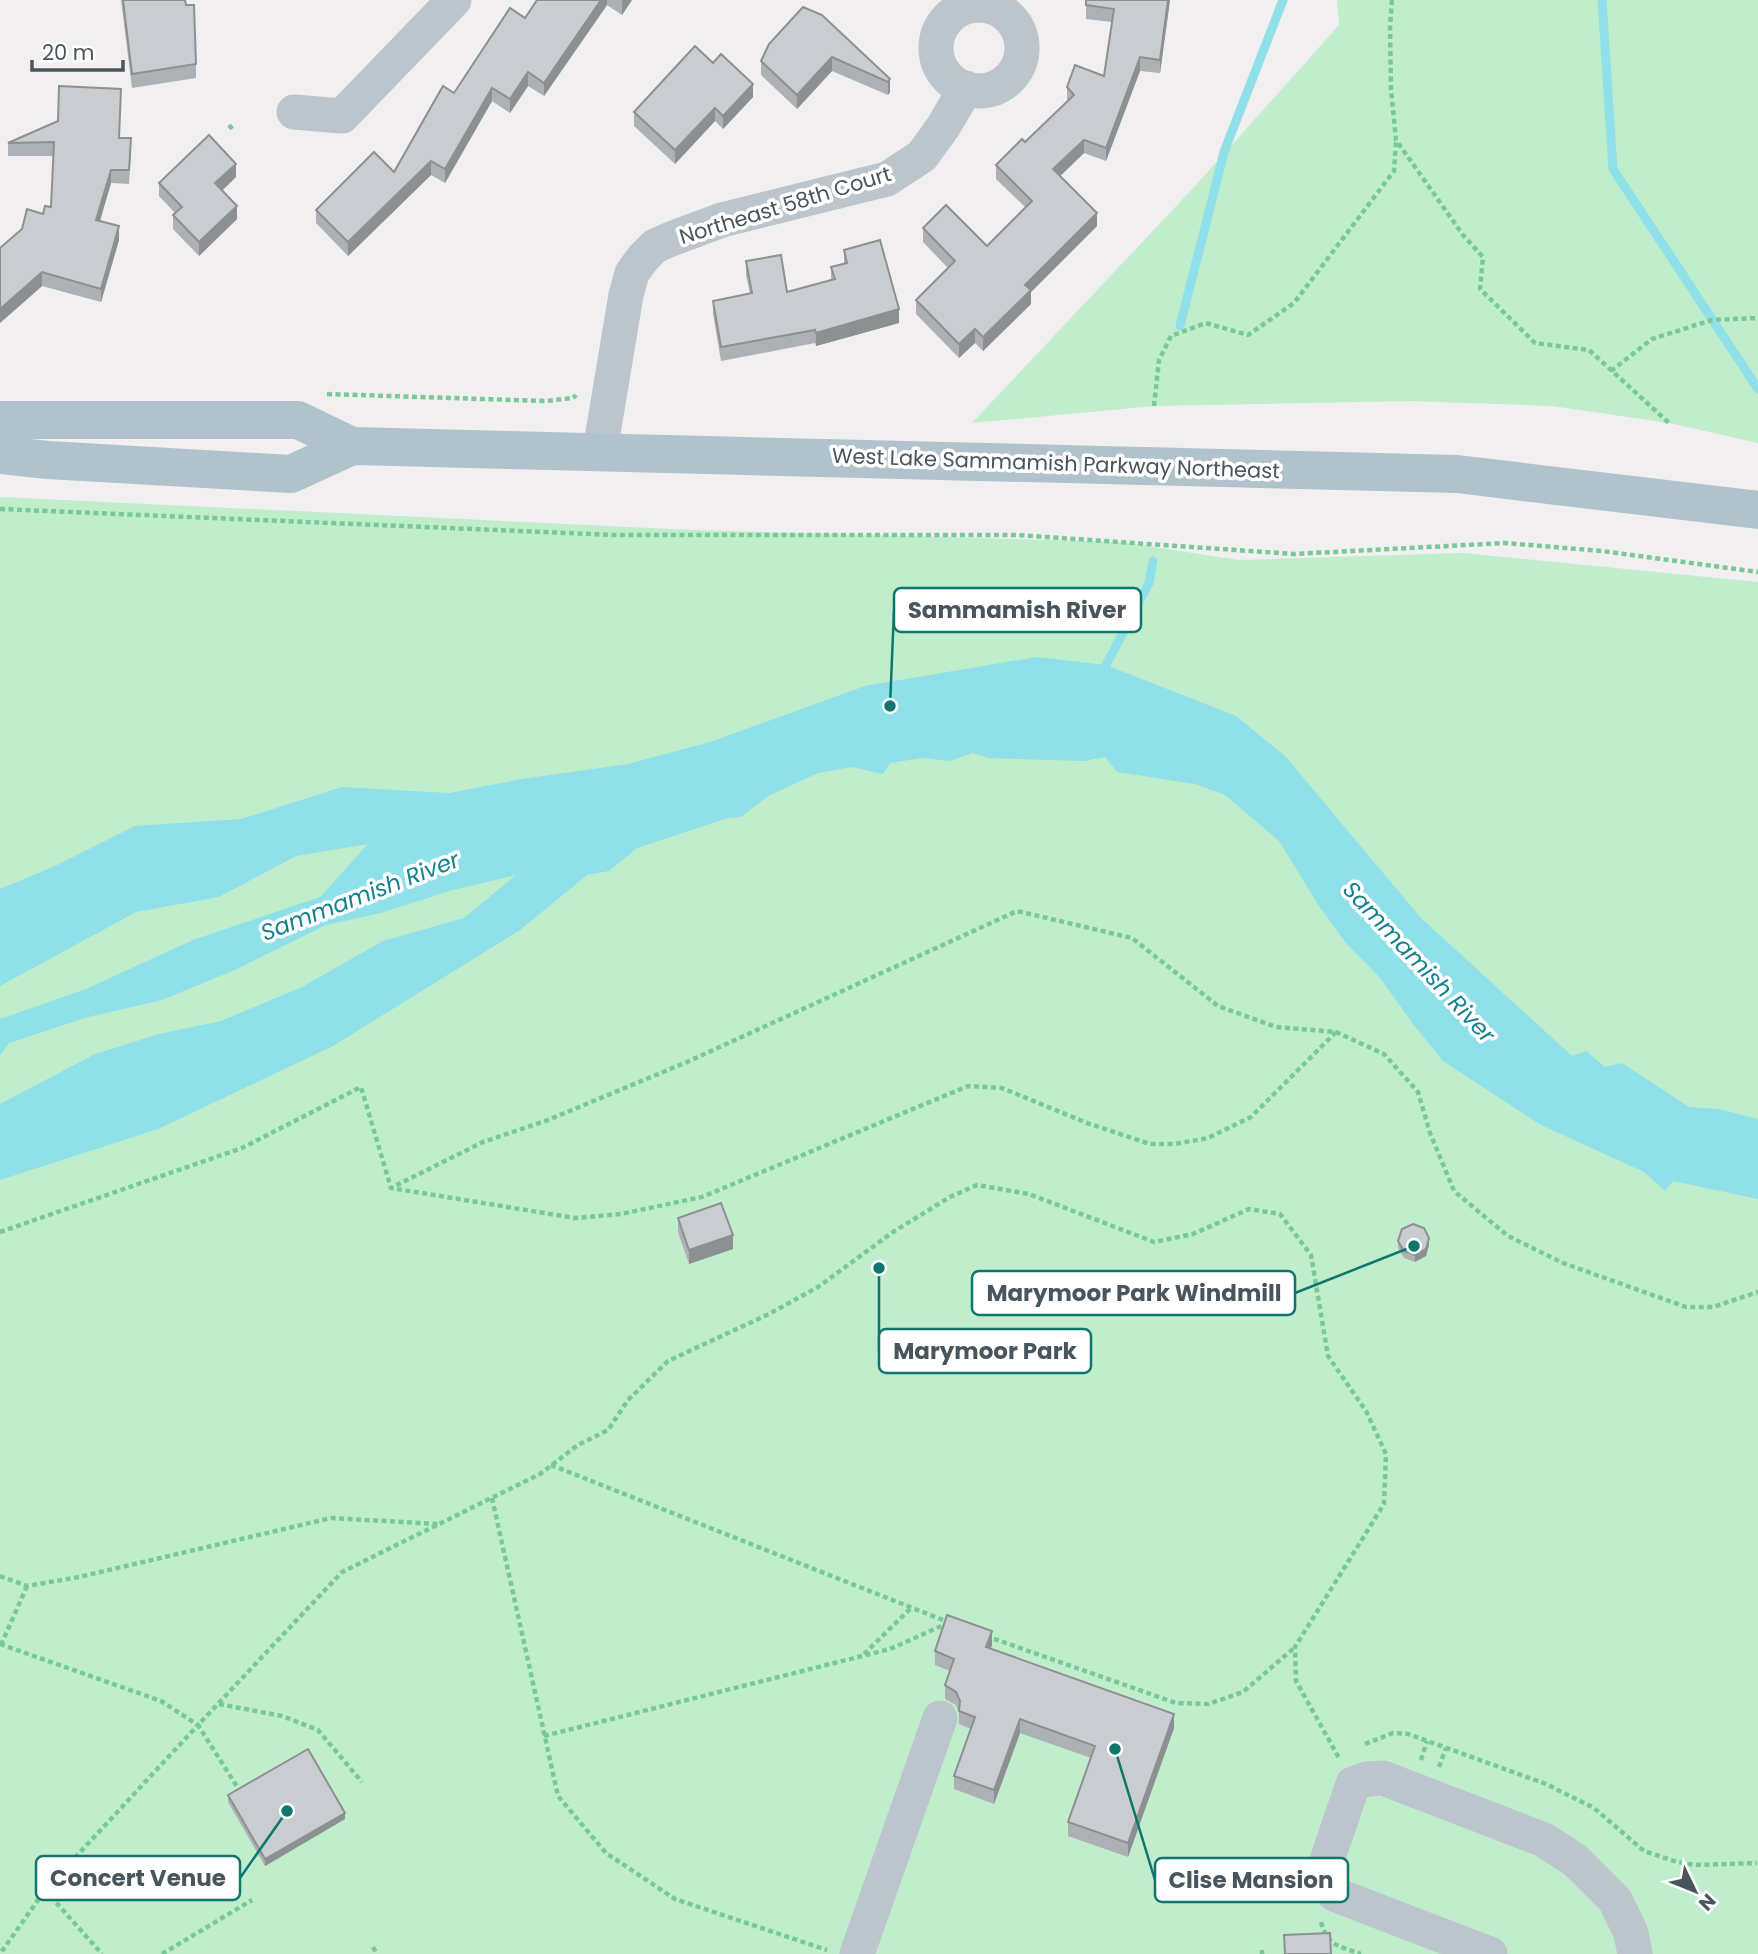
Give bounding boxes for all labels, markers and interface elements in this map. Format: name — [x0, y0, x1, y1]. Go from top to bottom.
scale bar — [32, 28, 122, 72]
text: 20 m — [42, 38, 95, 67]
street label: Northeast 58th Court — [675, 159, 895, 251]
street label: West Lake Sammamish Parkway Northeast — [832, 441, 1280, 485]
callout: Sammamish River — [894, 588, 1141, 632]
text: Sammamish River — [908, 594, 1126, 626]
water label: Sammamish River — [256, 843, 465, 949]
water label: Sammamish River — [1336, 874, 1503, 1051]
callout: Marymoor Park Windmill — [972, 1271, 1295, 1315]
text: Marymoor Park Windmill — [986, 1277, 1282, 1309]
callout: Marymoor Park — [879, 1329, 1091, 1373]
text: Marymoor Park — [893, 1335, 1078, 1367]
callout: Concert Venue — [36, 1856, 240, 1900]
north arrow — [1660, 1856, 1730, 1926]
callout: Clise Mansion — [1155, 1858, 1348, 1902]
text: Concert Venue — [50, 1862, 226, 1894]
text: Clise Mansion — [1169, 1864, 1333, 1896]
text: N — [1692, 1888, 1722, 1917]

